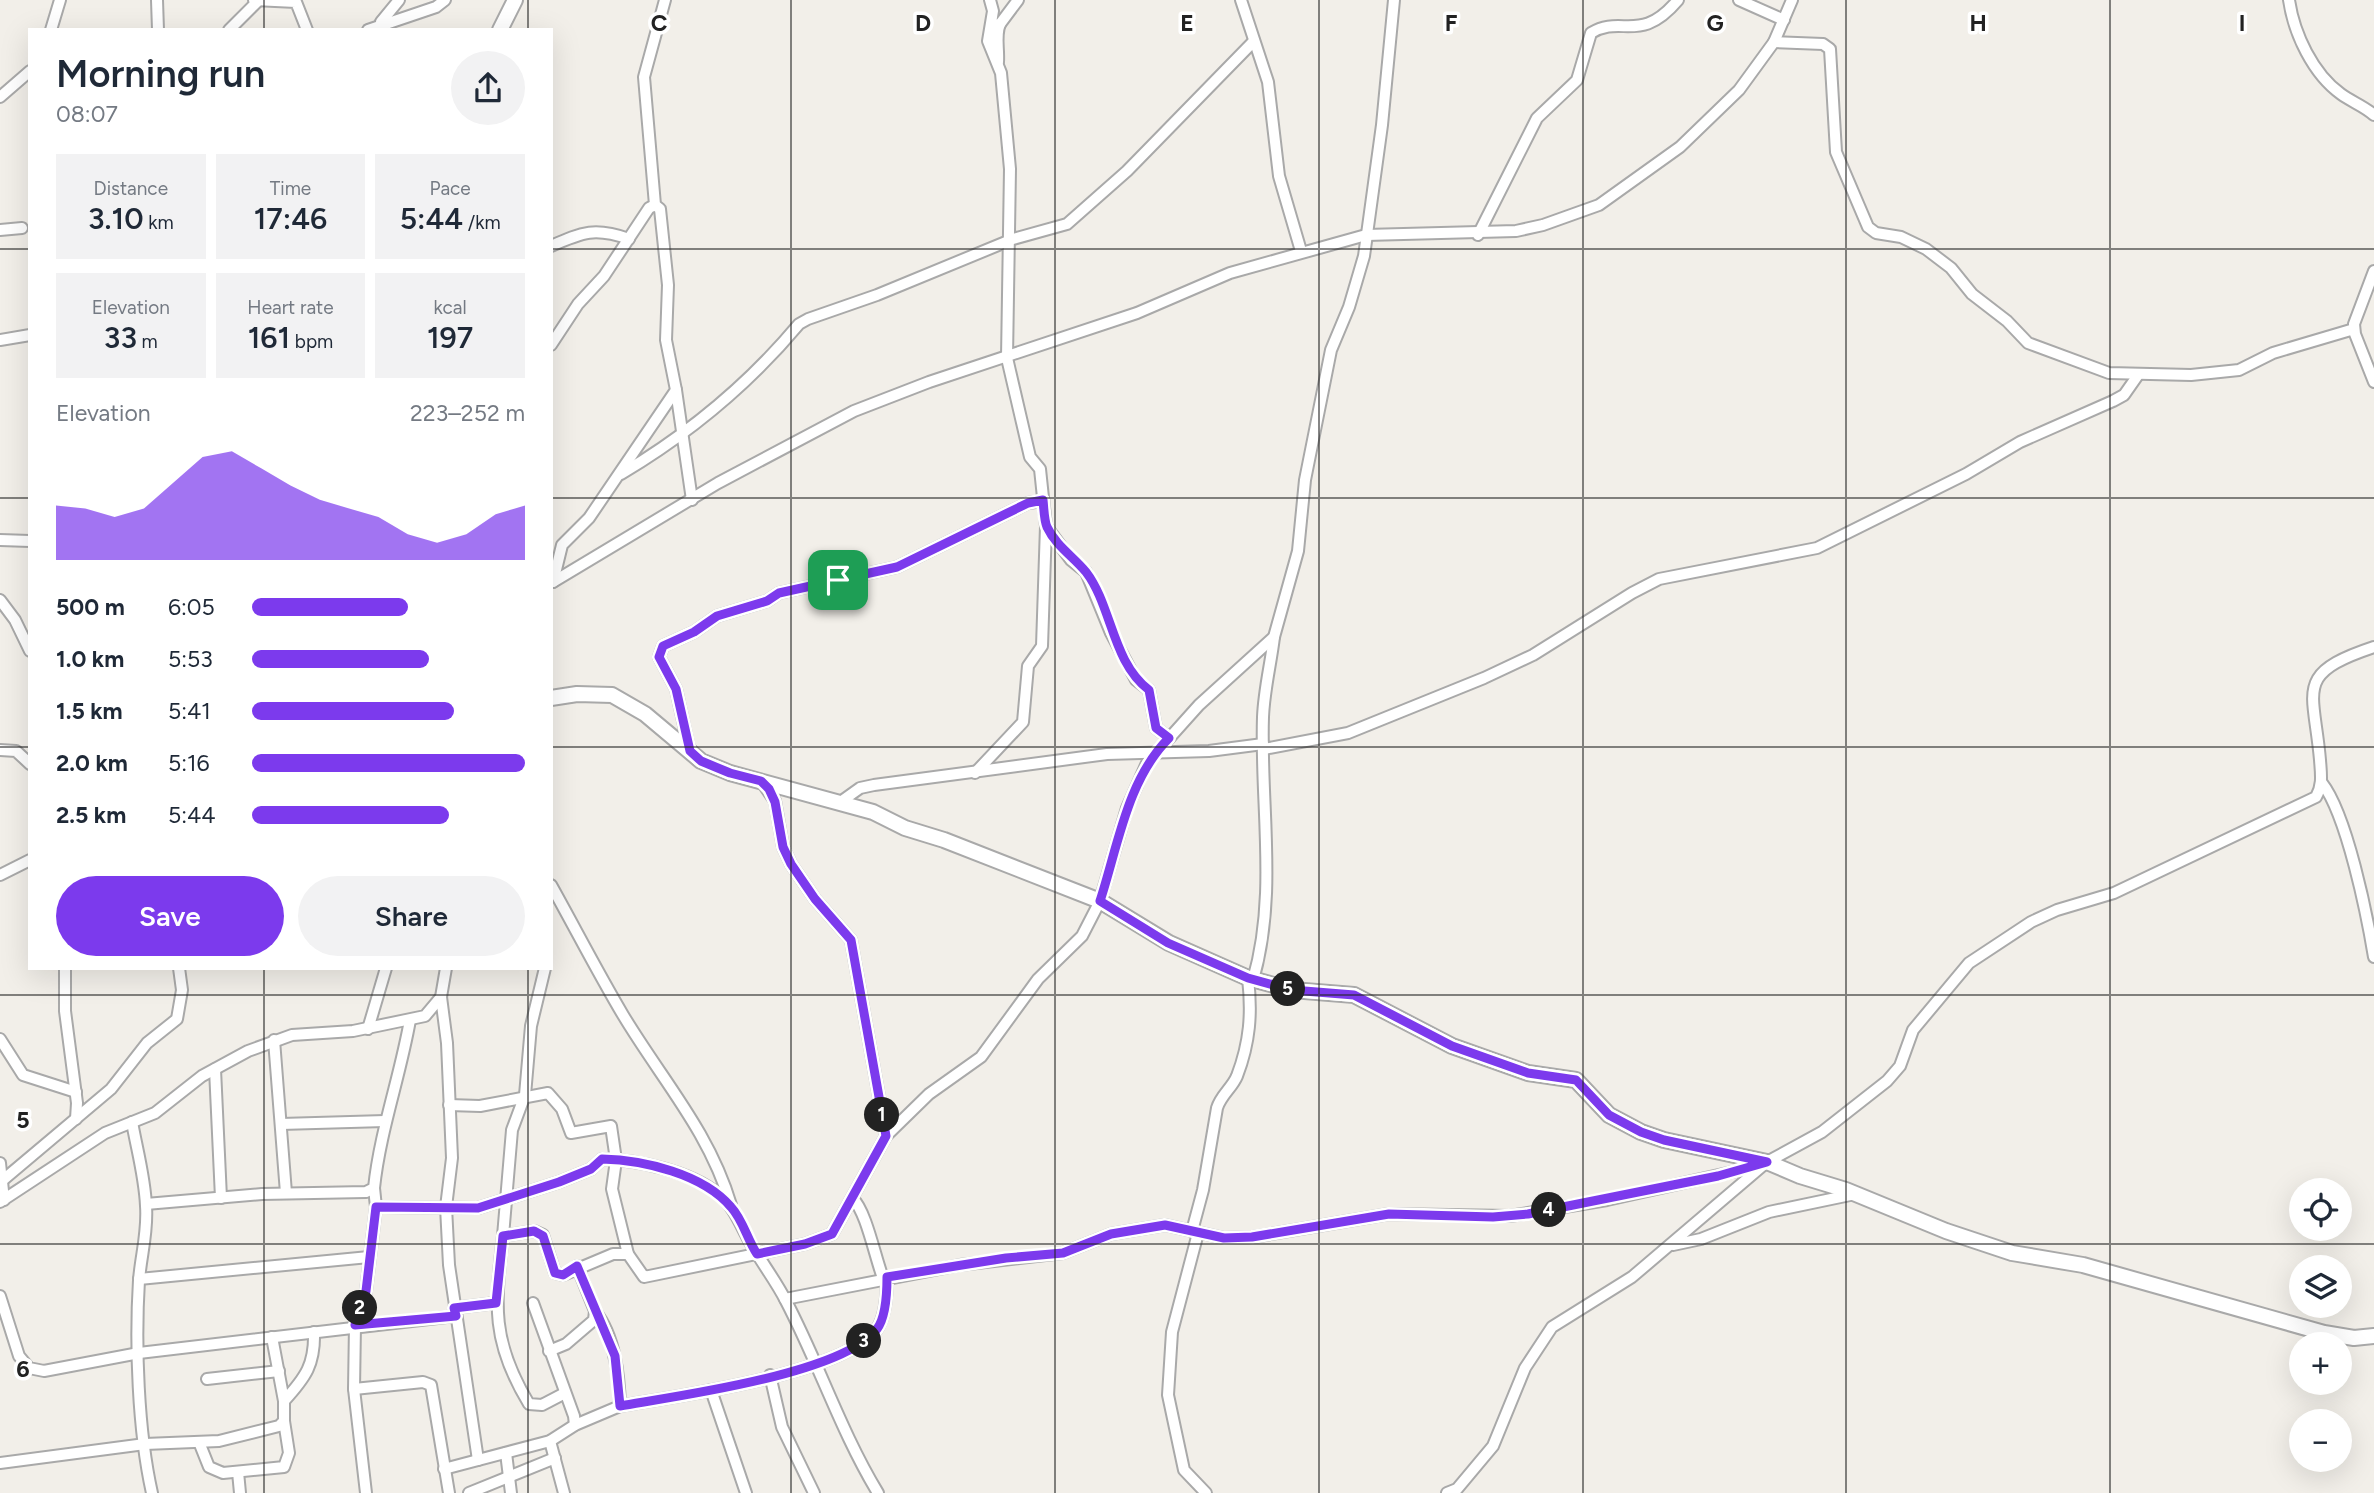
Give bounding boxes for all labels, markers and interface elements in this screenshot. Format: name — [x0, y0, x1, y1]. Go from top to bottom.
text: C — [651, 9, 668, 37]
text: D — [915, 9, 931, 37]
text: E — [1180, 9, 1194, 37]
text: F — [1445, 9, 1458, 37]
text: G — [1706, 9, 1724, 37]
text: H — [1969, 9, 1987, 37]
text: I — [2239, 9, 2245, 37]
text: Morning run — [56, 51, 265, 97]
button: share — [451, 51, 525, 125]
text: 08:07 — [56, 100, 118, 128]
text: Distance — [94, 177, 168, 200]
text: Time — [270, 177, 311, 200]
text: Pace — [430, 177, 471, 200]
text: 3.10 — [88, 200, 144, 237]
text: 17:46 — [254, 200, 327, 237]
text: 5:44 — [400, 200, 463, 237]
text: km — [144, 211, 174, 234]
text: /km — [463, 211, 501, 234]
text: Elevation — [92, 296, 170, 319]
text: Heart rate — [247, 296, 334, 319]
text: kcal — [434, 296, 467, 319]
text: 33 — [104, 319, 137, 356]
text: 161 — [248, 319, 290, 356]
text: 197 — [427, 319, 473, 356]
text: m — [137, 330, 158, 353]
text: bpm — [290, 330, 333, 353]
text: Elevation — [56, 399, 151, 427]
text: 223–252 m — [410, 399, 525, 427]
pin — [808, 550, 868, 610]
icon: arrive — [819, 561, 857, 599]
text: 500 m — [56, 593, 125, 621]
text: 6:05 — [168, 593, 215, 621]
text: 1.0 km — [56, 645, 124, 673]
text: 5:53 — [168, 645, 213, 673]
text: 1.5 km — [56, 697, 123, 725]
text: 5:41 — [168, 697, 211, 725]
text: 2.0 km — [56, 749, 128, 777]
text: 5:16 — [168, 749, 210, 777]
text: 2.5 km — [56, 801, 126, 829]
text: 5:44 — [168, 801, 216, 829]
button: Save — [56, 876, 284, 956]
button: Share — [298, 876, 525, 956]
pin: 5 — [1270, 972, 1306, 1006]
text: 5 — [1282, 977, 1293, 1000]
pin: 1 — [864, 1098, 900, 1132]
text: 1 — [877, 1103, 886, 1126]
text: 5 — [16, 1106, 30, 1134]
map controls — [2289, 1178, 2352, 1472]
button: locate — [2289, 1178, 2352, 1241]
pin: 4 — [1532, 1192, 1566, 1228]
text: 4 — [1542, 1198, 1555, 1221]
button: layers — [2289, 1255, 2352, 1318]
pin: 2 — [342, 1290, 378, 1326]
text: 2 — [354, 1296, 365, 1319]
pin: 3 — [846, 1324, 882, 1358]
text: 3 — [858, 1329, 869, 1352]
button: + — [2289, 1332, 2352, 1395]
text: 6 — [16, 1355, 30, 1383]
button: − — [2289, 1409, 2352, 1472]

